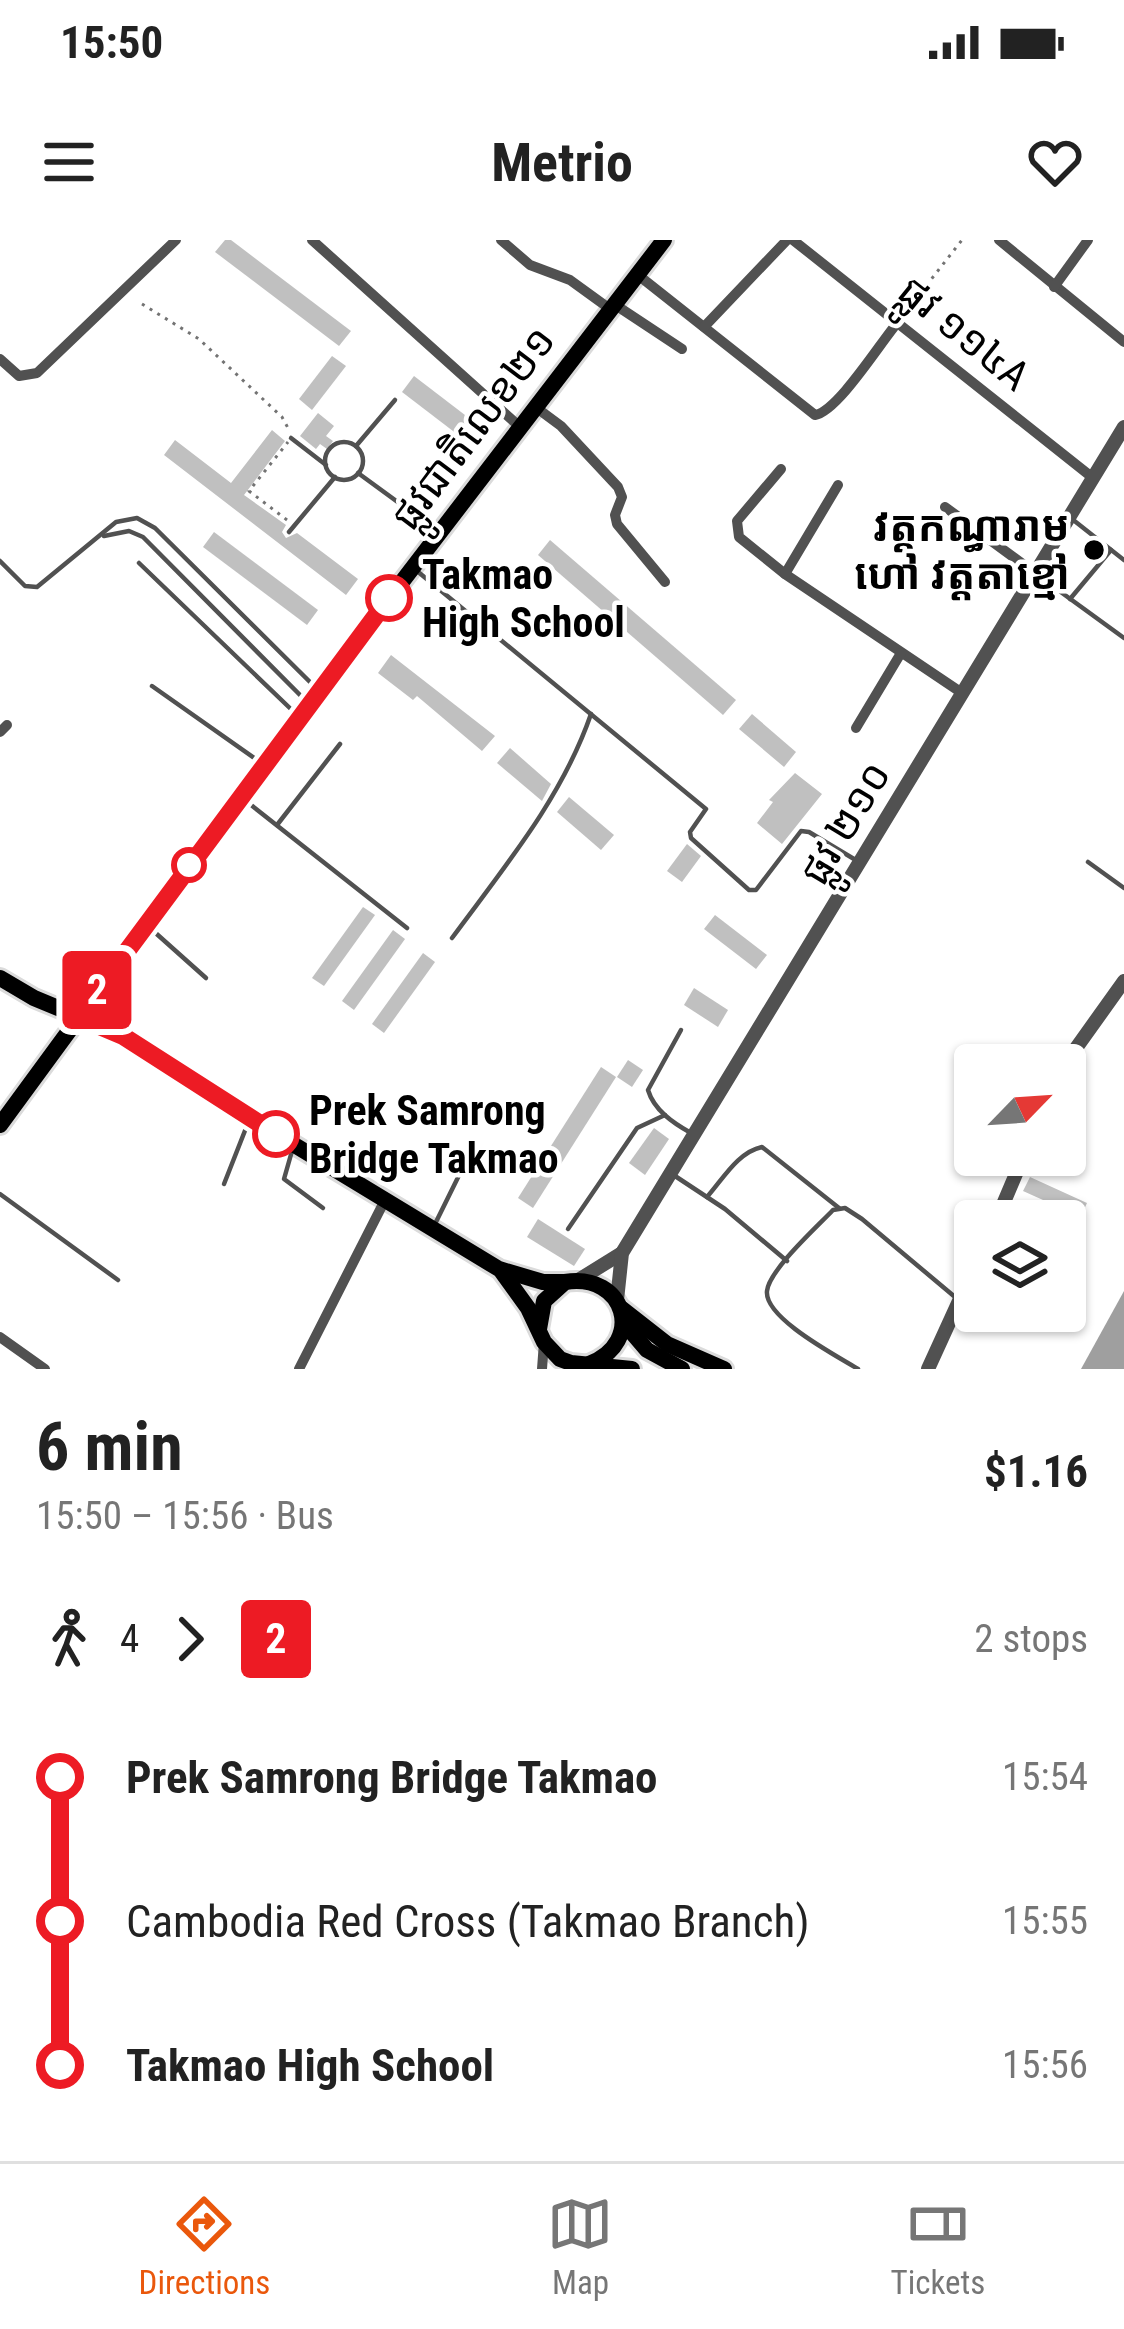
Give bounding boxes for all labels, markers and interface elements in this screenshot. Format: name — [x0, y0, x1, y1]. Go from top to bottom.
text: 15:50 — [60, 16, 163, 69]
icon: menu — [36, 129, 102, 195]
icon: heart — [1022, 129, 1088, 195]
text: Metrio — [491, 131, 633, 194]
street label: ផ្លូវ ១១៤A — [881, 265, 1039, 410]
street label: ផ្លូវជាតិលេខ២១ — [381, 317, 575, 547]
place label: វត្តកណ្ធារាម ហៅ វត្តតាខ្មៅ — [854, 502, 1070, 601]
marker: វត្តកណ្ធារាម ហៅ វត្តតាខ្មៅ — [1081, 537, 1107, 563]
place label: Takmao High School — [422, 550, 625, 647]
marker: Takmao High School — [367, 576, 411, 620]
street label: ផ្លូវ ២១០ — [789, 753, 911, 900]
unlabelled marker — [173, 849, 205, 881]
line badge: 2 — [58, 951, 136, 1029]
text: 2 — [86, 965, 108, 1014]
north arrow — [954, 1044, 1086, 1176]
map controls — [954, 1044, 1086, 1332]
place label: Prek Samrong Bridge Takmao — [309, 1086, 559, 1183]
marker: Prek Samrong Bridge Takmao — [254, 1112, 298, 1156]
button: layers — [954, 1200, 1086, 1332]
text: 6 min — [36, 1409, 183, 1486]
text: $1.16 — [984, 1445, 1088, 1498]
text: 15:50 – 15:56 · Bus — [36, 1493, 334, 1539]
icon: walk — [36, 1606, 102, 1672]
icon: forward — [157, 1606, 223, 1672]
text: 2 — [265, 1614, 287, 1663]
text: 4 — [120, 1616, 139, 1662]
text: 2 stops — [974, 1616, 1088, 1662]
text: Prek Samrong Bridge Takmao — [126, 1751, 657, 1804]
text: 15:54 — [1002, 1754, 1088, 1800]
text: Cambodia Red Cross (Takmao Branch) — [126, 1895, 810, 1948]
text: 15:55 — [1002, 1898, 1088, 1944]
text: Takmao High School — [126, 2039, 494, 2092]
text: 15:56 — [1002, 2042, 1088, 2088]
tab: Directions — [139, 2191, 270, 2302]
tab: Map — [547, 2191, 613, 2302]
tab: Tickets — [891, 2191, 985, 2302]

